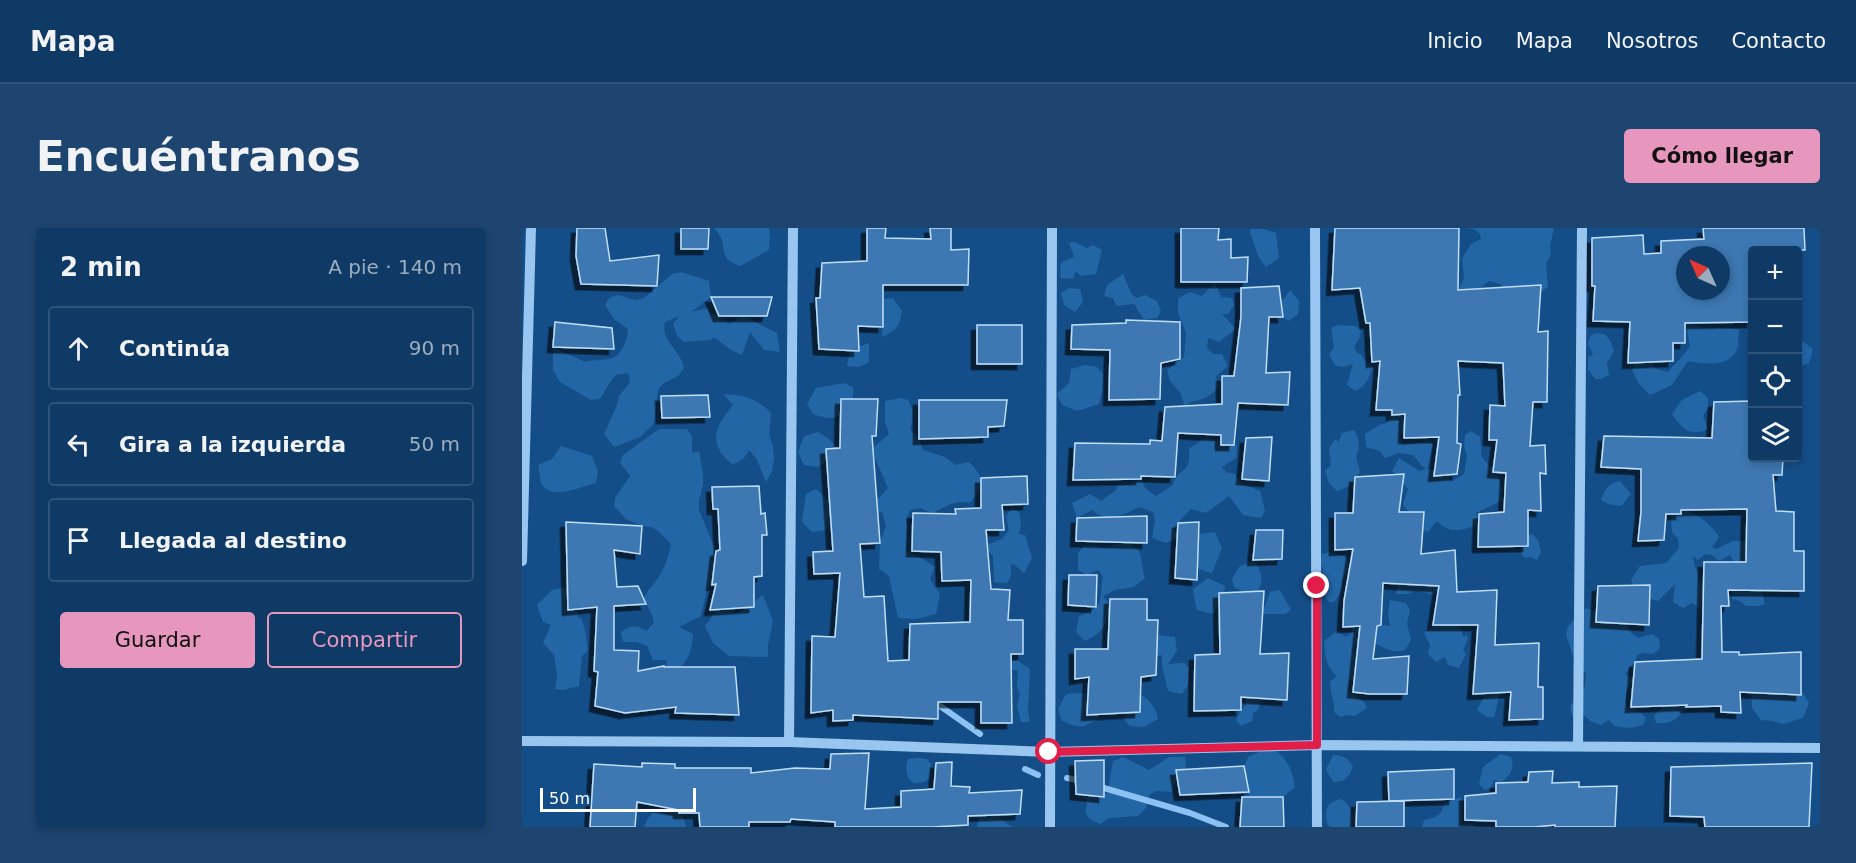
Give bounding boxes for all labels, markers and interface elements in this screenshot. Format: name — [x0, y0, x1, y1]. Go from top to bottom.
text: Mapa — [30, 25, 116, 58]
text: Inicio — [1427, 29, 1483, 53]
text: Mapa — [1516, 29, 1573, 53]
text: Nosotros — [1606, 29, 1698, 53]
text: Contacto — [1731, 29, 1826, 53]
button: Cómo llegar — [1624, 129, 1820, 183]
text: Encuéntranos — [36, 132, 361, 181]
north arrow — [1676, 246, 1730, 300]
map controls — [1748, 246, 1802, 462]
button: + — [1748, 246, 1802, 300]
text: 2 min — [60, 252, 142, 282]
text: A pie · 140 m — [328, 255, 462, 279]
button: − — [1748, 300, 1802, 354]
icon: ahead — [62, 332, 95, 365]
text: Continúa — [119, 336, 230, 361]
text: 90 m — [409, 336, 460, 360]
button: locate — [1748, 354, 1802, 408]
button: layers — [1748, 408, 1802, 462]
icon: left — [62, 428, 95, 461]
text: Gira a la izquierda — [119, 432, 346, 457]
text: 50 m — [409, 432, 460, 456]
icon: arrive — [62, 524, 95, 557]
text: Llegada al destino — [119, 528, 347, 553]
route end — [1303, 572, 1329, 598]
button: Guardar — [60, 612, 255, 668]
button: Compartir — [267, 612, 462, 668]
route start — [1035, 738, 1061, 764]
scale bar — [540, 785, 696, 812]
text: 50 m — [549, 789, 590, 808]

